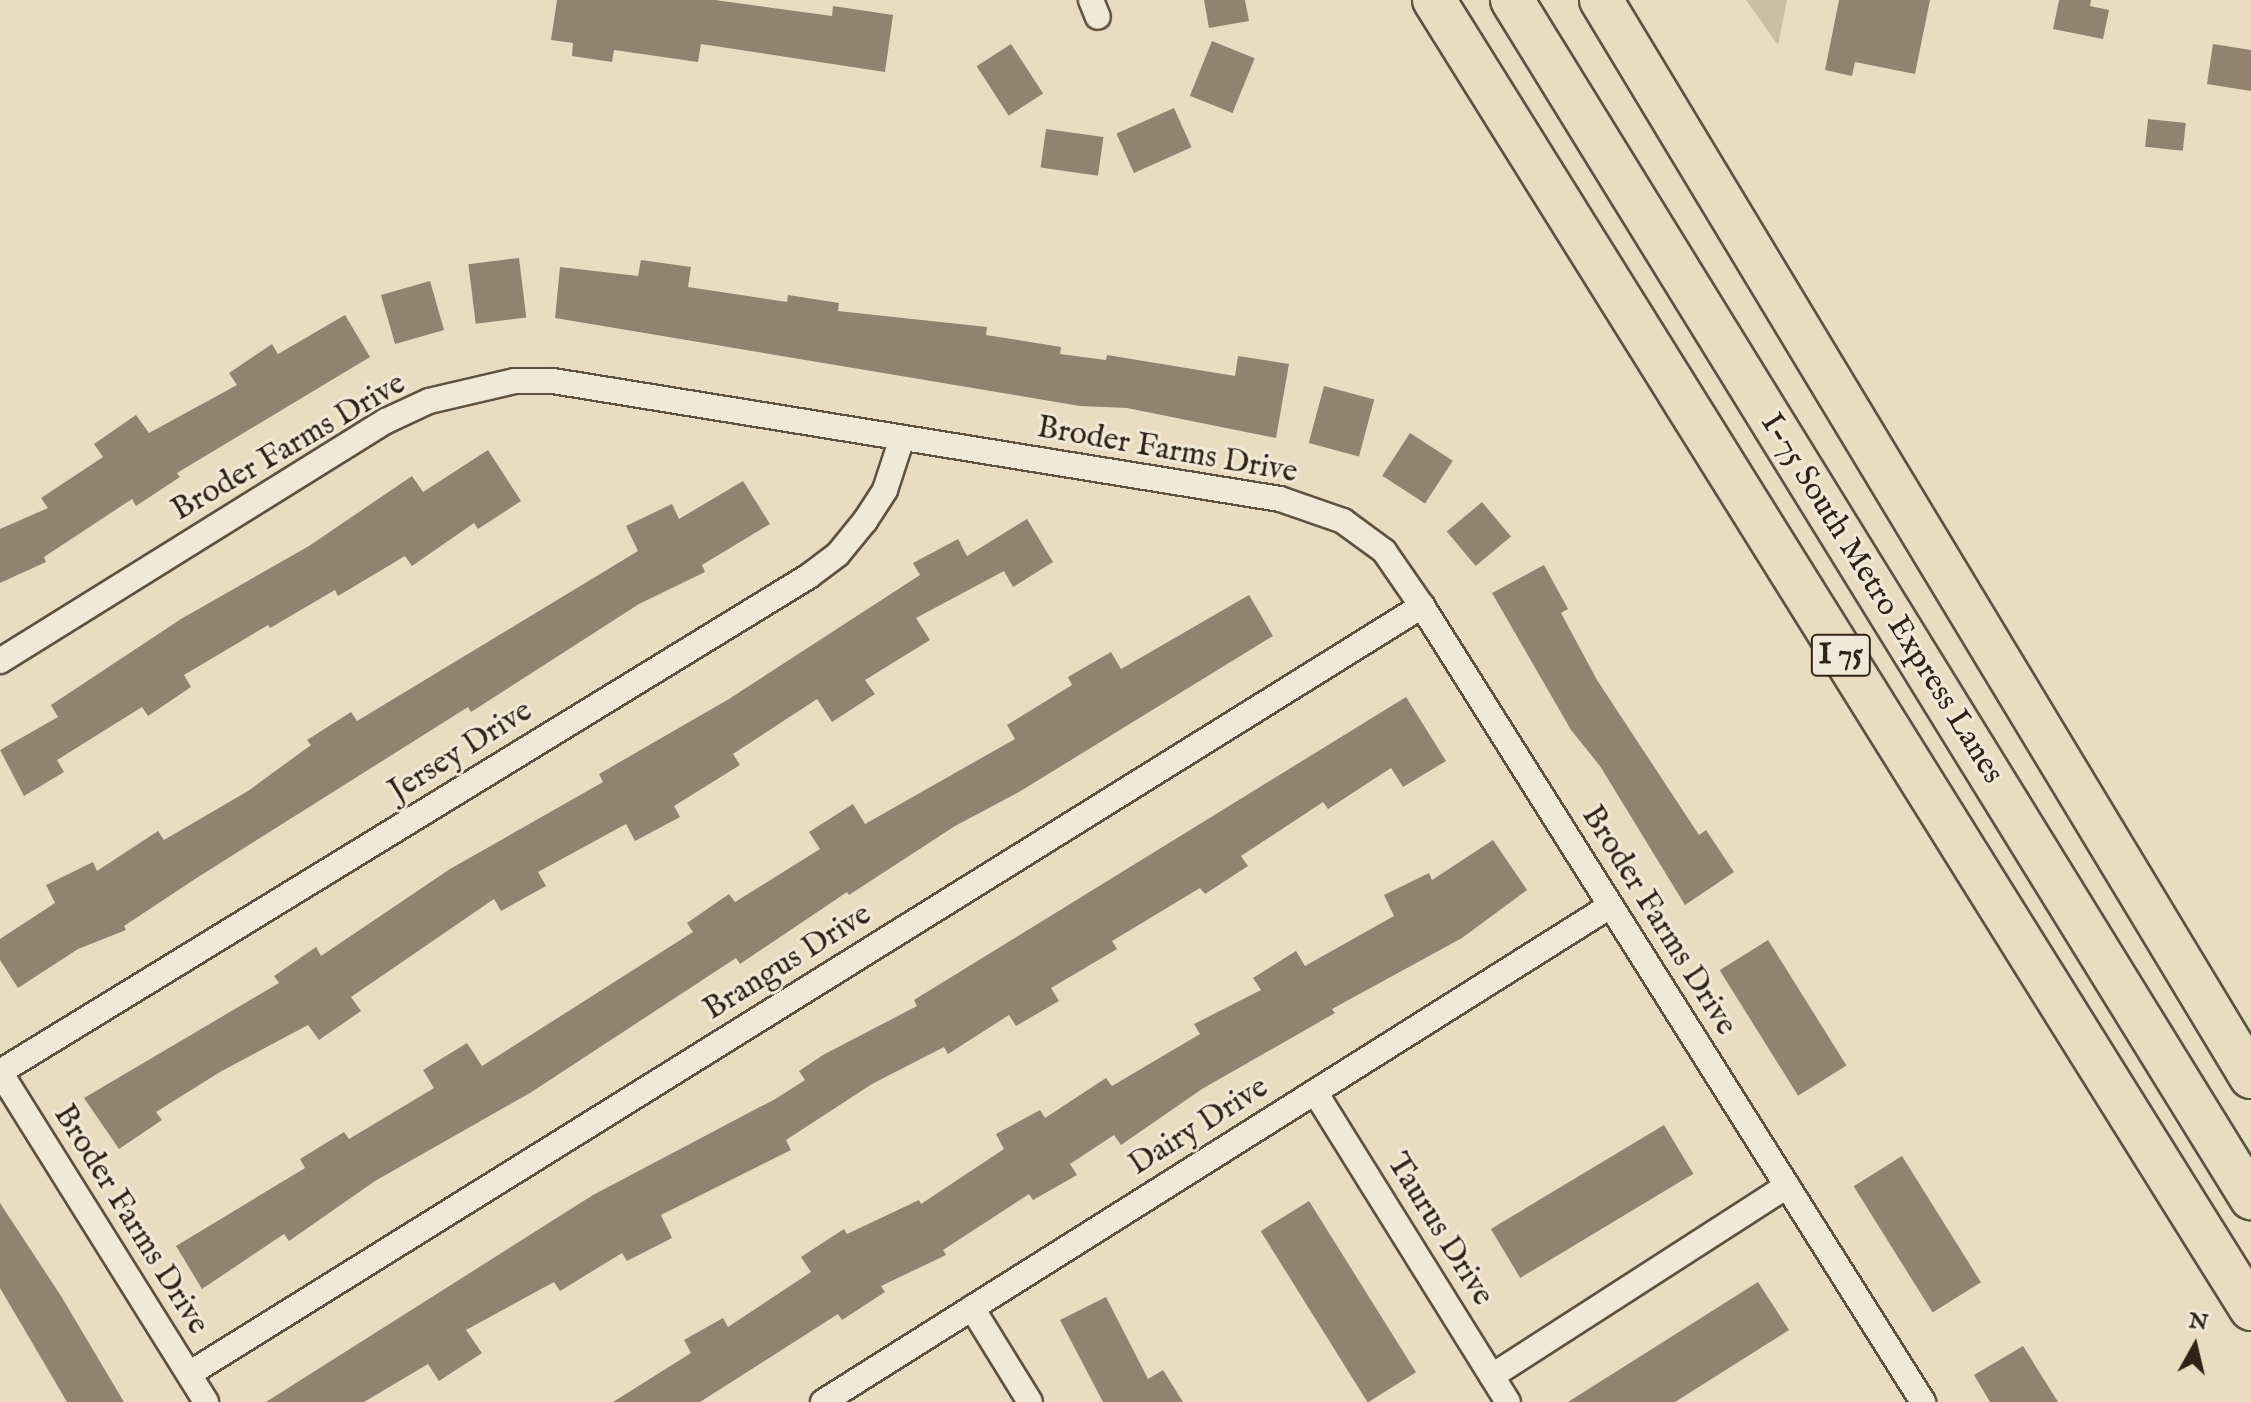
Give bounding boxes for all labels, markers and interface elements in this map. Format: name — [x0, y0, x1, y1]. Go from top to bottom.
street label: Broder Farms Drive — [165, 365, 413, 531]
street label: I-75 South Metro Express Lanes — [1751, 407, 2011, 791]
street label: Broder Farms Drive — [1034, 409, 1300, 493]
road number: I 75 — [1809, 629, 1873, 681]
street label: Jersey Drive — [382, 693, 540, 811]
street label: Broder Farms Drive — [1572, 799, 1744, 1043]
street label: Brangus Drive — [697, 896, 879, 1030]
street label: Dairy Drive — [1122, 1069, 1276, 1185]
street label: Broder Farms Drive — [44, 1098, 216, 1342]
street label: Taurus Drive — [1377, 1147, 1501, 1313]
north arrow — [2155, 1306, 2235, 1386]
text: N — [2187, 1307, 2210, 1337]

